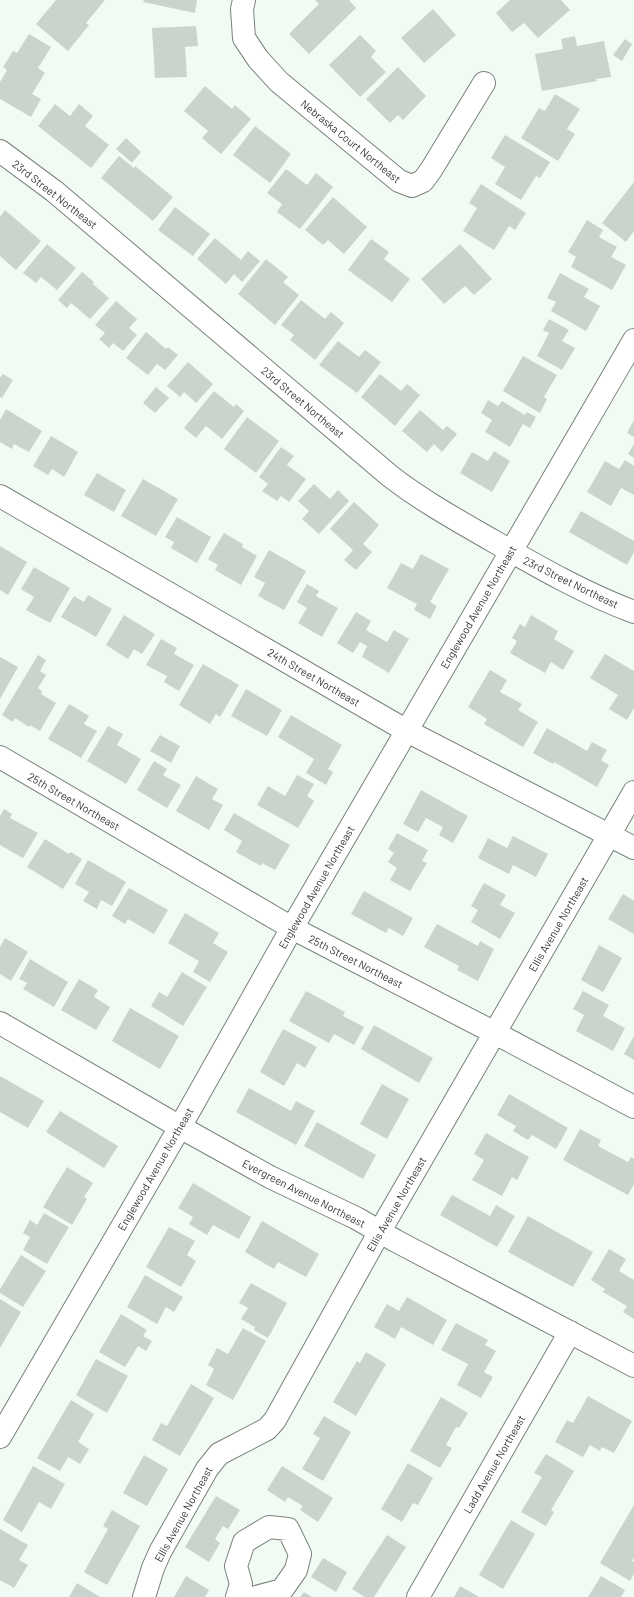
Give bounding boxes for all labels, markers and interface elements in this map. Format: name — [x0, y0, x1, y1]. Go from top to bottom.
street label: Nebraska Court Northeast — [299, 97, 403, 185]
street label: 23rd Street Northeast — [10, 157, 100, 231]
street label: 23rd Street Northeast — [259, 364, 347, 440]
street label: Englewood Avenue Northeast — [437, 543, 519, 671]
street label: 23rd Street Northeast — [521, 553, 621, 611]
street label: 24th Street Northeast — [266, 645, 362, 709]
street label: 25th Street Northeast — [26, 769, 122, 833]
street label: Englewood Avenue Northeast — [275, 823, 357, 951]
street label: Ellis Avenue Northeast — [526, 874, 590, 974]
street label: 25th Street Northeast — [307, 932, 405, 990]
street label: Englewood Avenue Northeast — [114, 1105, 196, 1233]
street label: Ellis Avenue Northeast — [364, 1154, 428, 1254]
street label: Evergreen Avenue Northeast — [240, 1156, 368, 1230]
street label: Ladd Avenue Northeast — [461, 1413, 527, 1515]
street label: Ellis Avenue Northeast — [151, 1464, 215, 1564]

